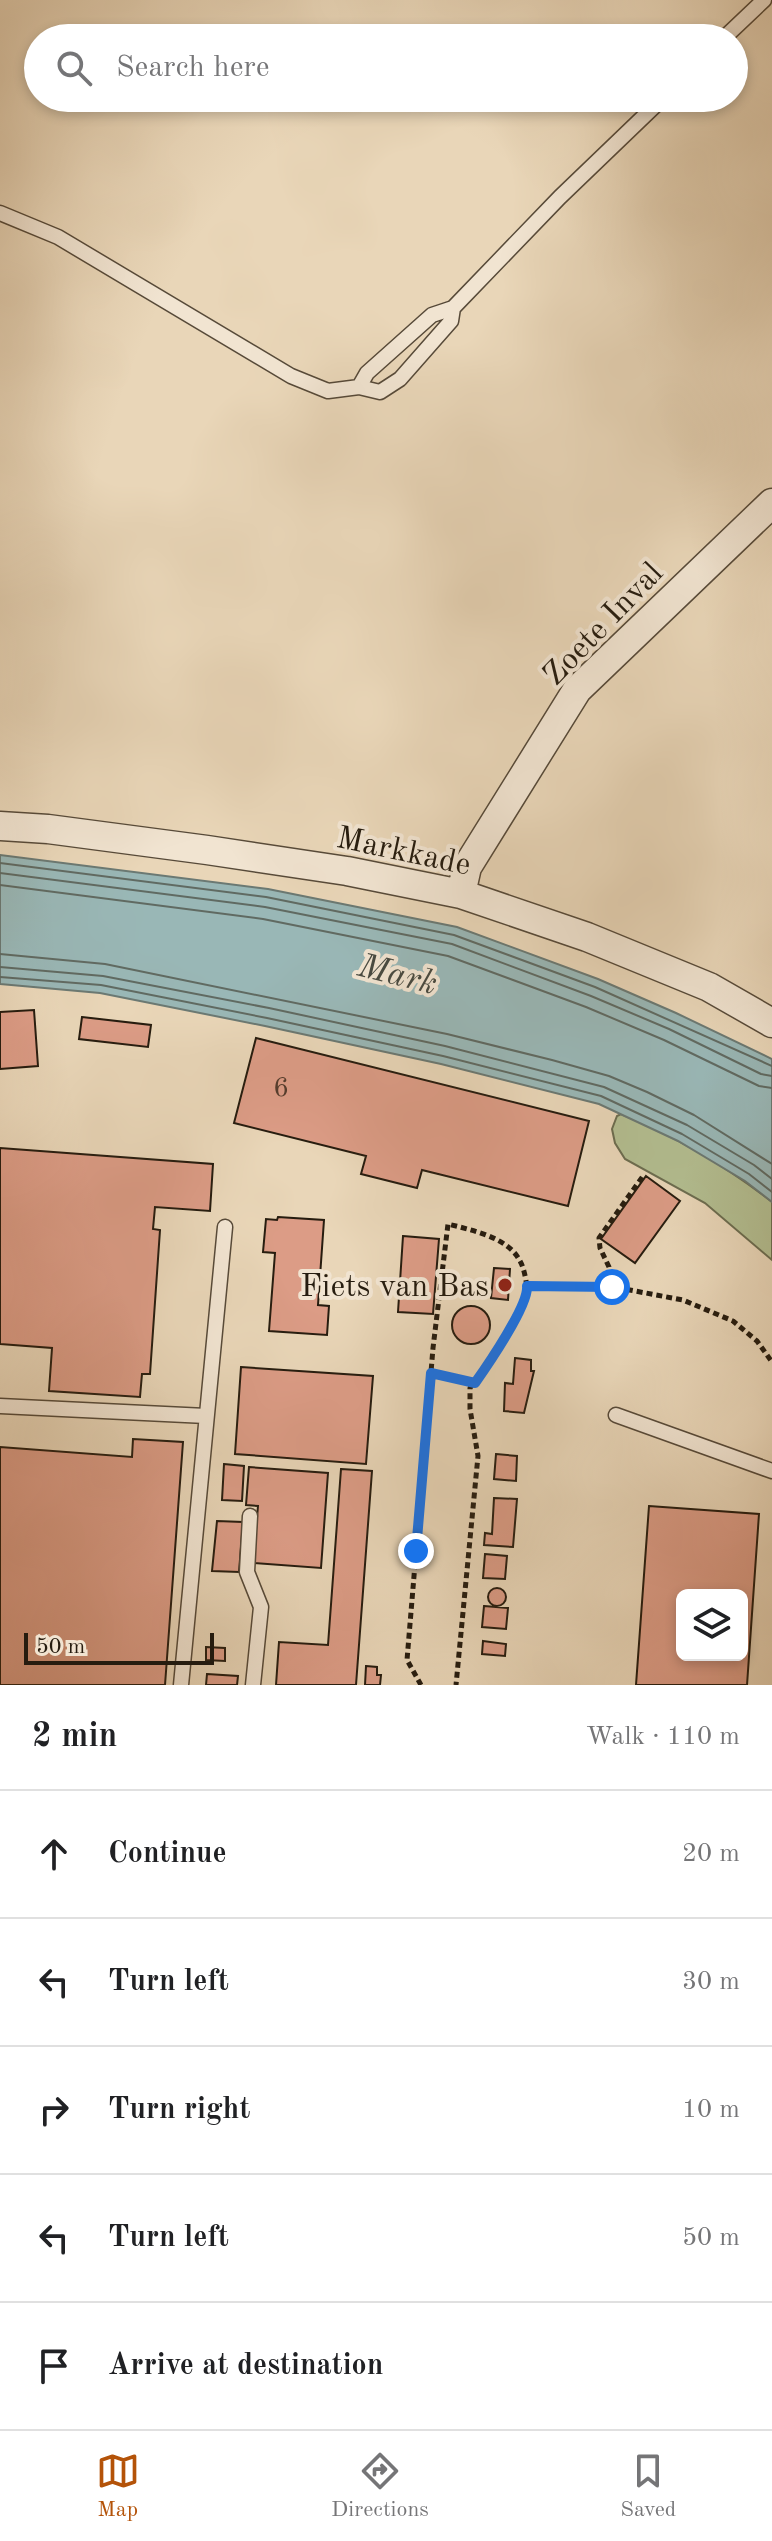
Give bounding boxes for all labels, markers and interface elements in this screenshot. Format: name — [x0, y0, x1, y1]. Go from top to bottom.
search box — [24, 24, 748, 112]
icon: search — [52, 46, 96, 90]
text: Search here — [116, 53, 270, 83]
street label: Zoete Inval — [538, 558, 670, 693]
street label: Markkade — [333, 823, 473, 883]
water label: Mark — [353, 950, 440, 1002]
house number: 6 — [273, 1075, 289, 1103]
route start — [594, 1269, 630, 1305]
place label: Fiets van Bas — [300, 1272, 489, 1304]
marker: Fiets van Bas — [496, 1276, 514, 1294]
route end — [398, 1533, 434, 1569]
map controls — [676, 1589, 748, 1661]
button: layers — [676, 1589, 748, 1661]
scale bar — [24, 1629, 214, 1665]
text: 50 m — [36, 1636, 85, 1658]
text: 2 min — [32, 1720, 117, 1754]
text: Walk · 110 m — [586, 1724, 740, 1750]
icon: ahead — [32, 1832, 76, 1876]
text: Continue — [108, 1839, 227, 1869]
text: 20 m — [682, 1841, 740, 1867]
icon: left — [32, 1960, 76, 2004]
text: Turn left — [108, 1967, 229, 1997]
text: 30 m — [682, 1969, 740, 1995]
icon: right — [32, 2088, 76, 2132]
text: Turn right — [108, 2095, 250, 2125]
text: 10 m — [682, 2097, 740, 2123]
icon: left — [32, 2216, 76, 2260]
text: Turn left — [108, 2223, 229, 2253]
text: 50 m — [682, 2225, 740, 2251]
icon: arrive — [32, 2344, 76, 2388]
text: Arrive at destination — [108, 2351, 383, 2381]
tab: Map — [96, 2449, 140, 2524]
tab: Directions — [331, 2449, 429, 2524]
tab: Saved — [620, 2449, 676, 2524]

